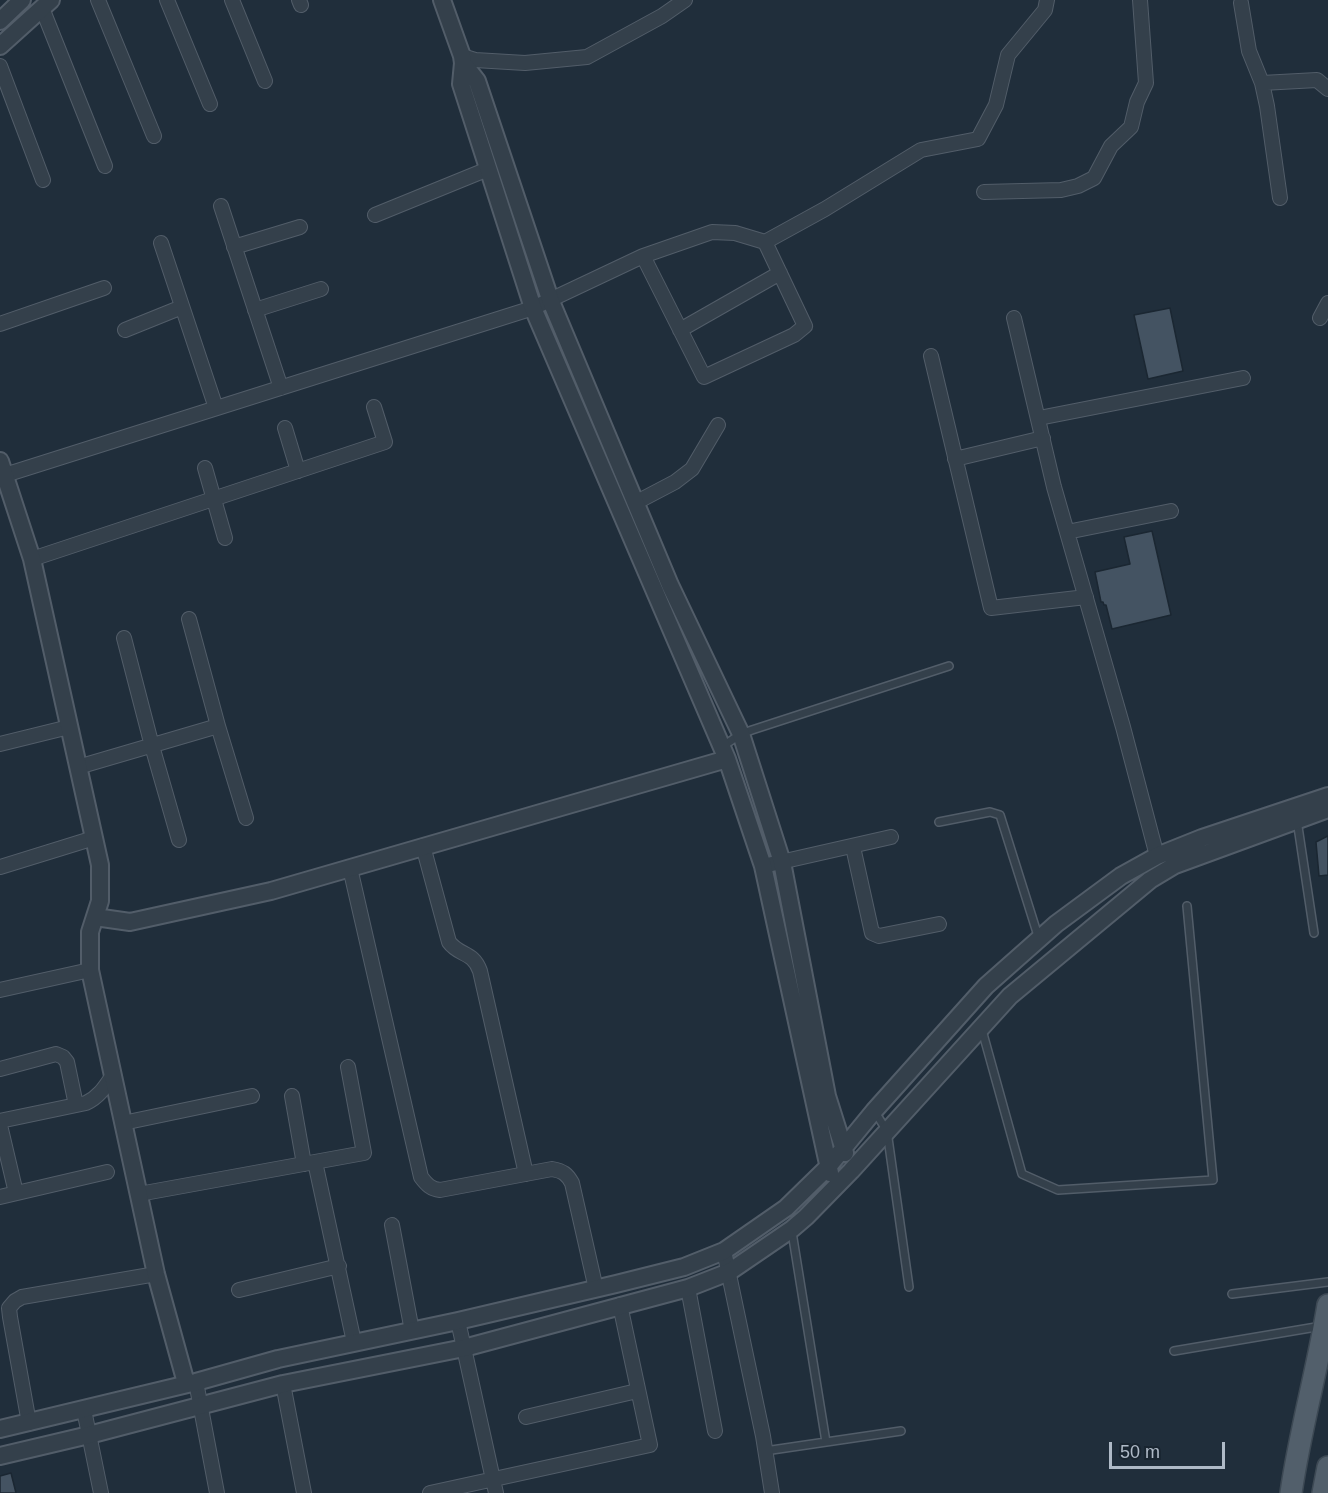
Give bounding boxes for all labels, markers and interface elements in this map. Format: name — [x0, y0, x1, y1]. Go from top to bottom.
scale bar — [1112, 1430, 1228, 1468]
text: 50 m — [1120, 1442, 1160, 1462]

